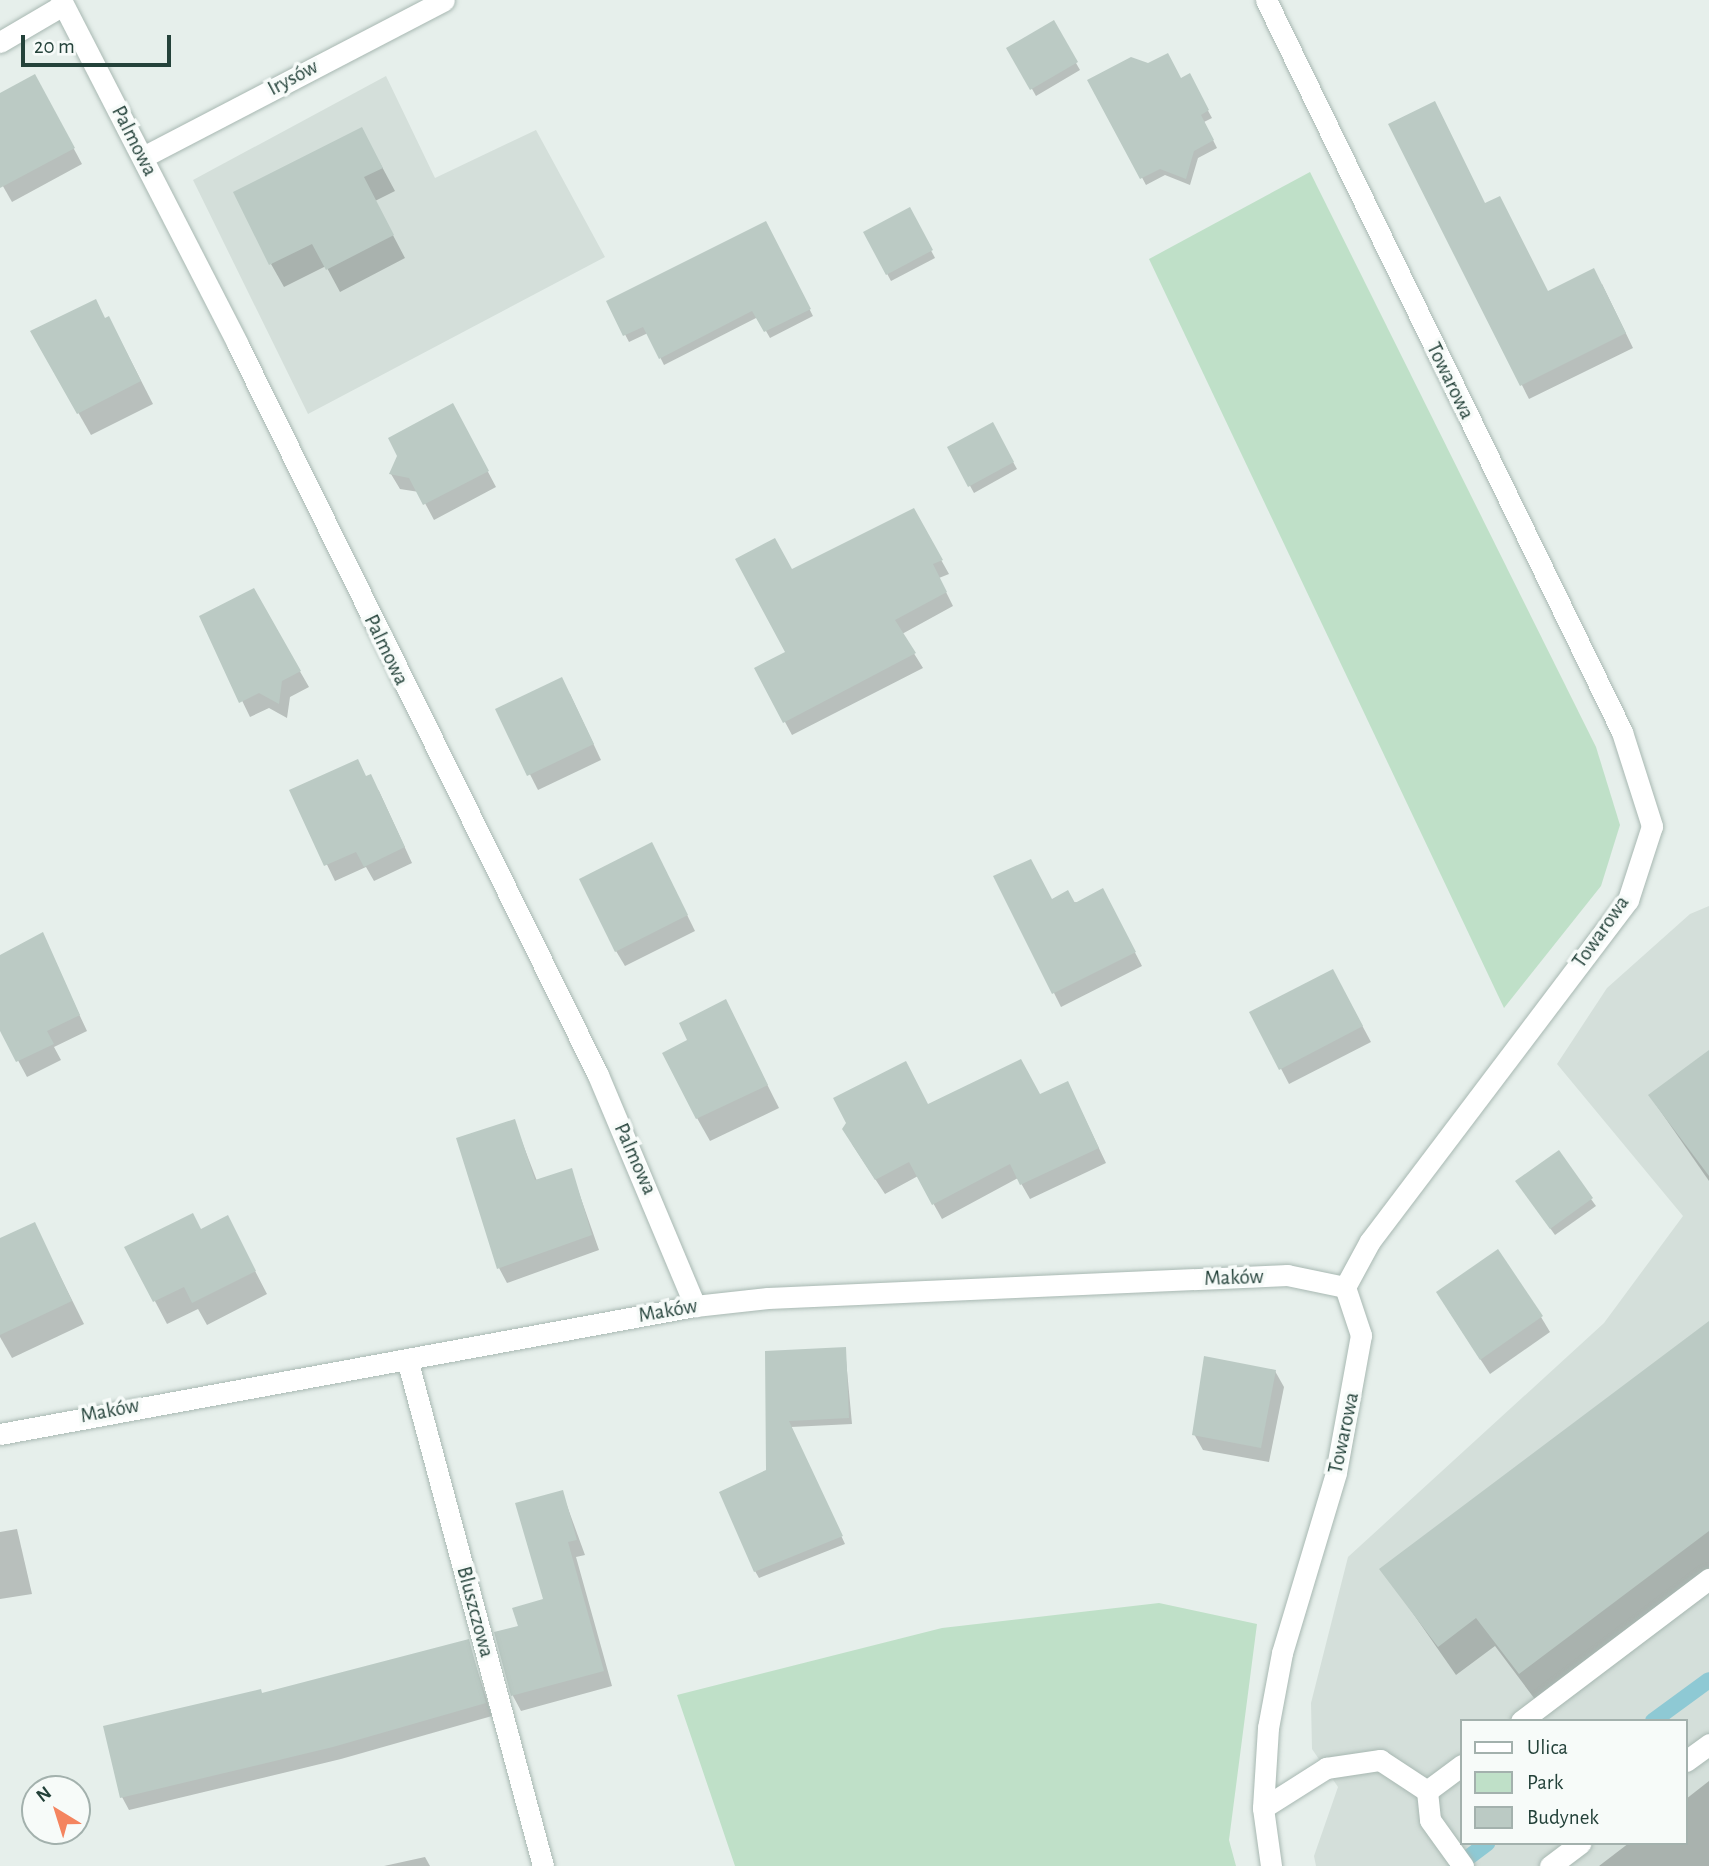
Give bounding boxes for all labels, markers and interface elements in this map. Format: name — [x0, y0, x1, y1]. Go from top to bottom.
scale bar — [24, 21, 175, 65]
text: 20 m — [34, 36, 75, 57]
street label: Irysów — [264, 54, 322, 102]
street label: Palmowa — [106, 102, 162, 180]
street label: Towarowa — [1421, 338, 1479, 424]
street label: Palmowa — [358, 611, 414, 689]
street label: Towarowa — [1567, 891, 1635, 973]
street label: Palmowa — [608, 1119, 662, 1199]
street label: Maków — [1204, 1264, 1264, 1292]
street label: Maków — [637, 1293, 699, 1329]
street label: Towarowa — [1323, 1390, 1365, 1476]
street label: Maków — [78, 1393, 142, 1429]
street label: Bluszczowa — [451, 1564, 499, 1660]
legend — [1460, 1719, 1688, 1845]
text: Ulica — [1527, 1737, 1568, 1758]
text: Park — [1527, 1772, 1563, 1793]
north arrow — [21, 1775, 91, 1845]
text: N — [33, 1783, 55, 1806]
text: Budynek — [1527, 1807, 1599, 1828]

